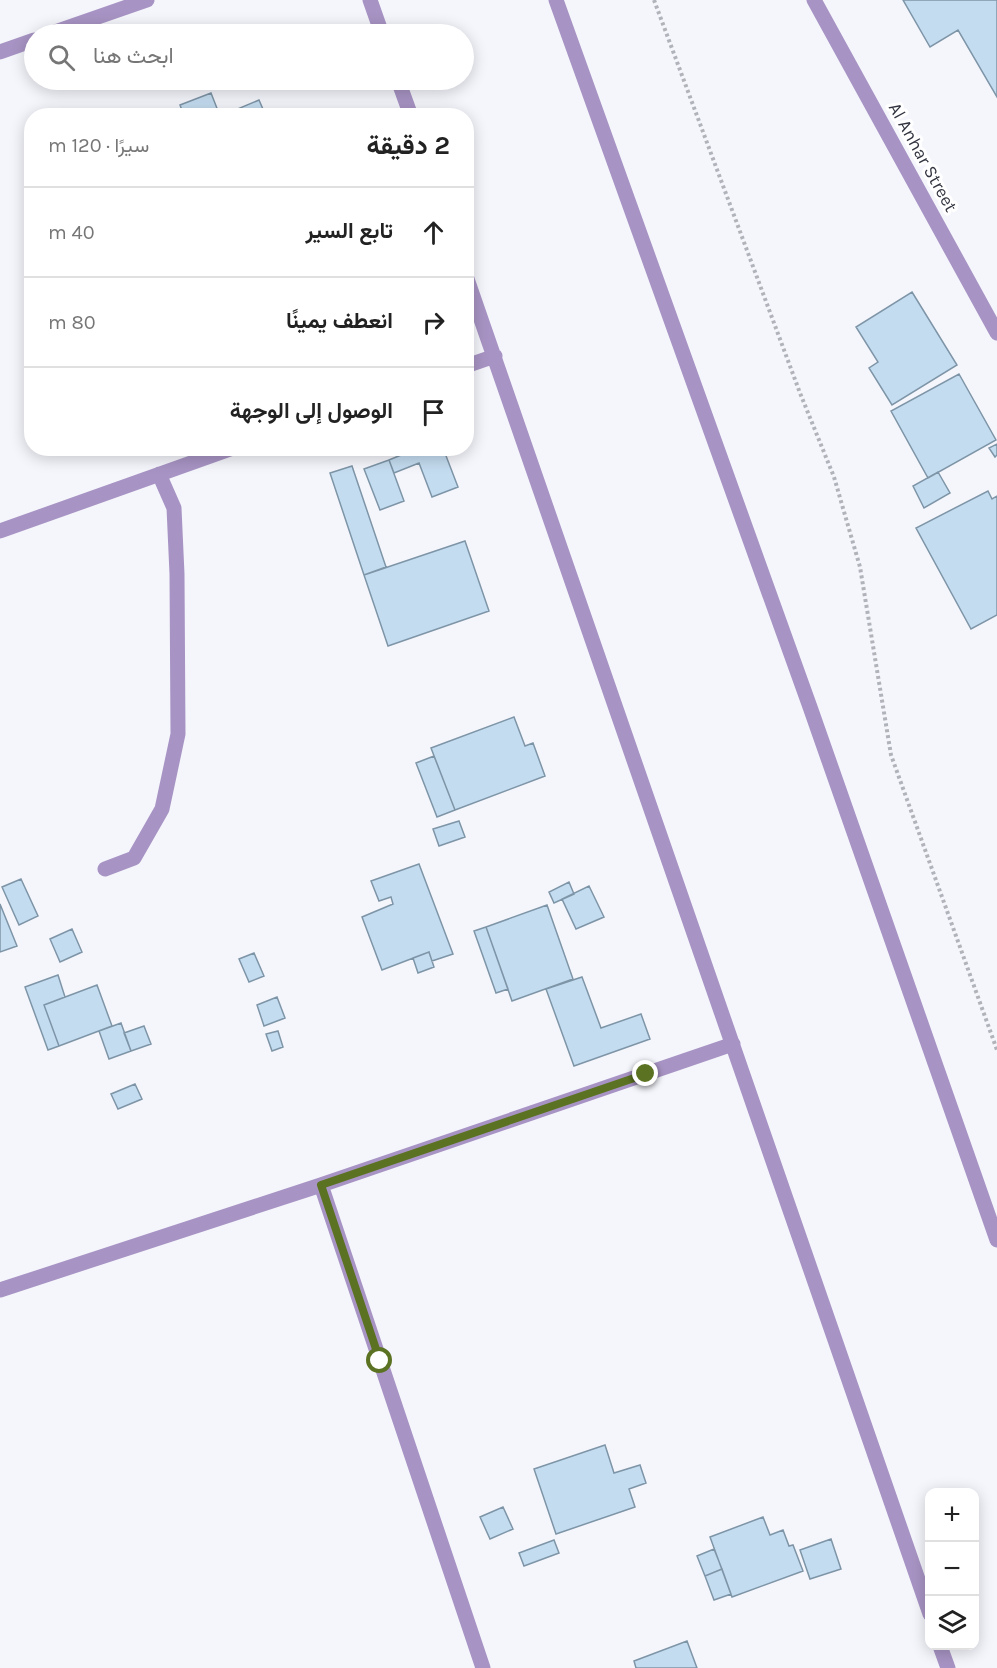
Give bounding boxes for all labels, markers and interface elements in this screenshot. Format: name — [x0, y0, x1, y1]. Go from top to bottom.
search box — [24, 24, 474, 90]
icon: search — [45, 41, 78, 74]
text: ابحث هنا — [93, 43, 174, 69]
street label: Al Anhar Street — [884, 98, 962, 216]
text: 2 دقيقة — [366, 130, 450, 161]
text: سيرًا · 120 m — [48, 134, 149, 157]
icon: ahead — [417, 216, 450, 249]
text: تابع السير — [305, 218, 393, 244]
text: 40 m — [48, 221, 95, 244]
icon: right — [417, 306, 450, 339]
text: انعطف يمينًا — [286, 308, 393, 334]
text: 80 m — [48, 311, 96, 334]
icon: arrive — [417, 396, 450, 429]
text: الوصول إلى الوجهة — [230, 398, 393, 424]
route end — [632, 1060, 658, 1086]
route start — [366, 1347, 392, 1373]
map controls — [925, 1488, 979, 1650]
button: + — [925, 1488, 979, 1542]
button: − — [925, 1542, 979, 1596]
button: layers — [925, 1596, 979, 1650]

